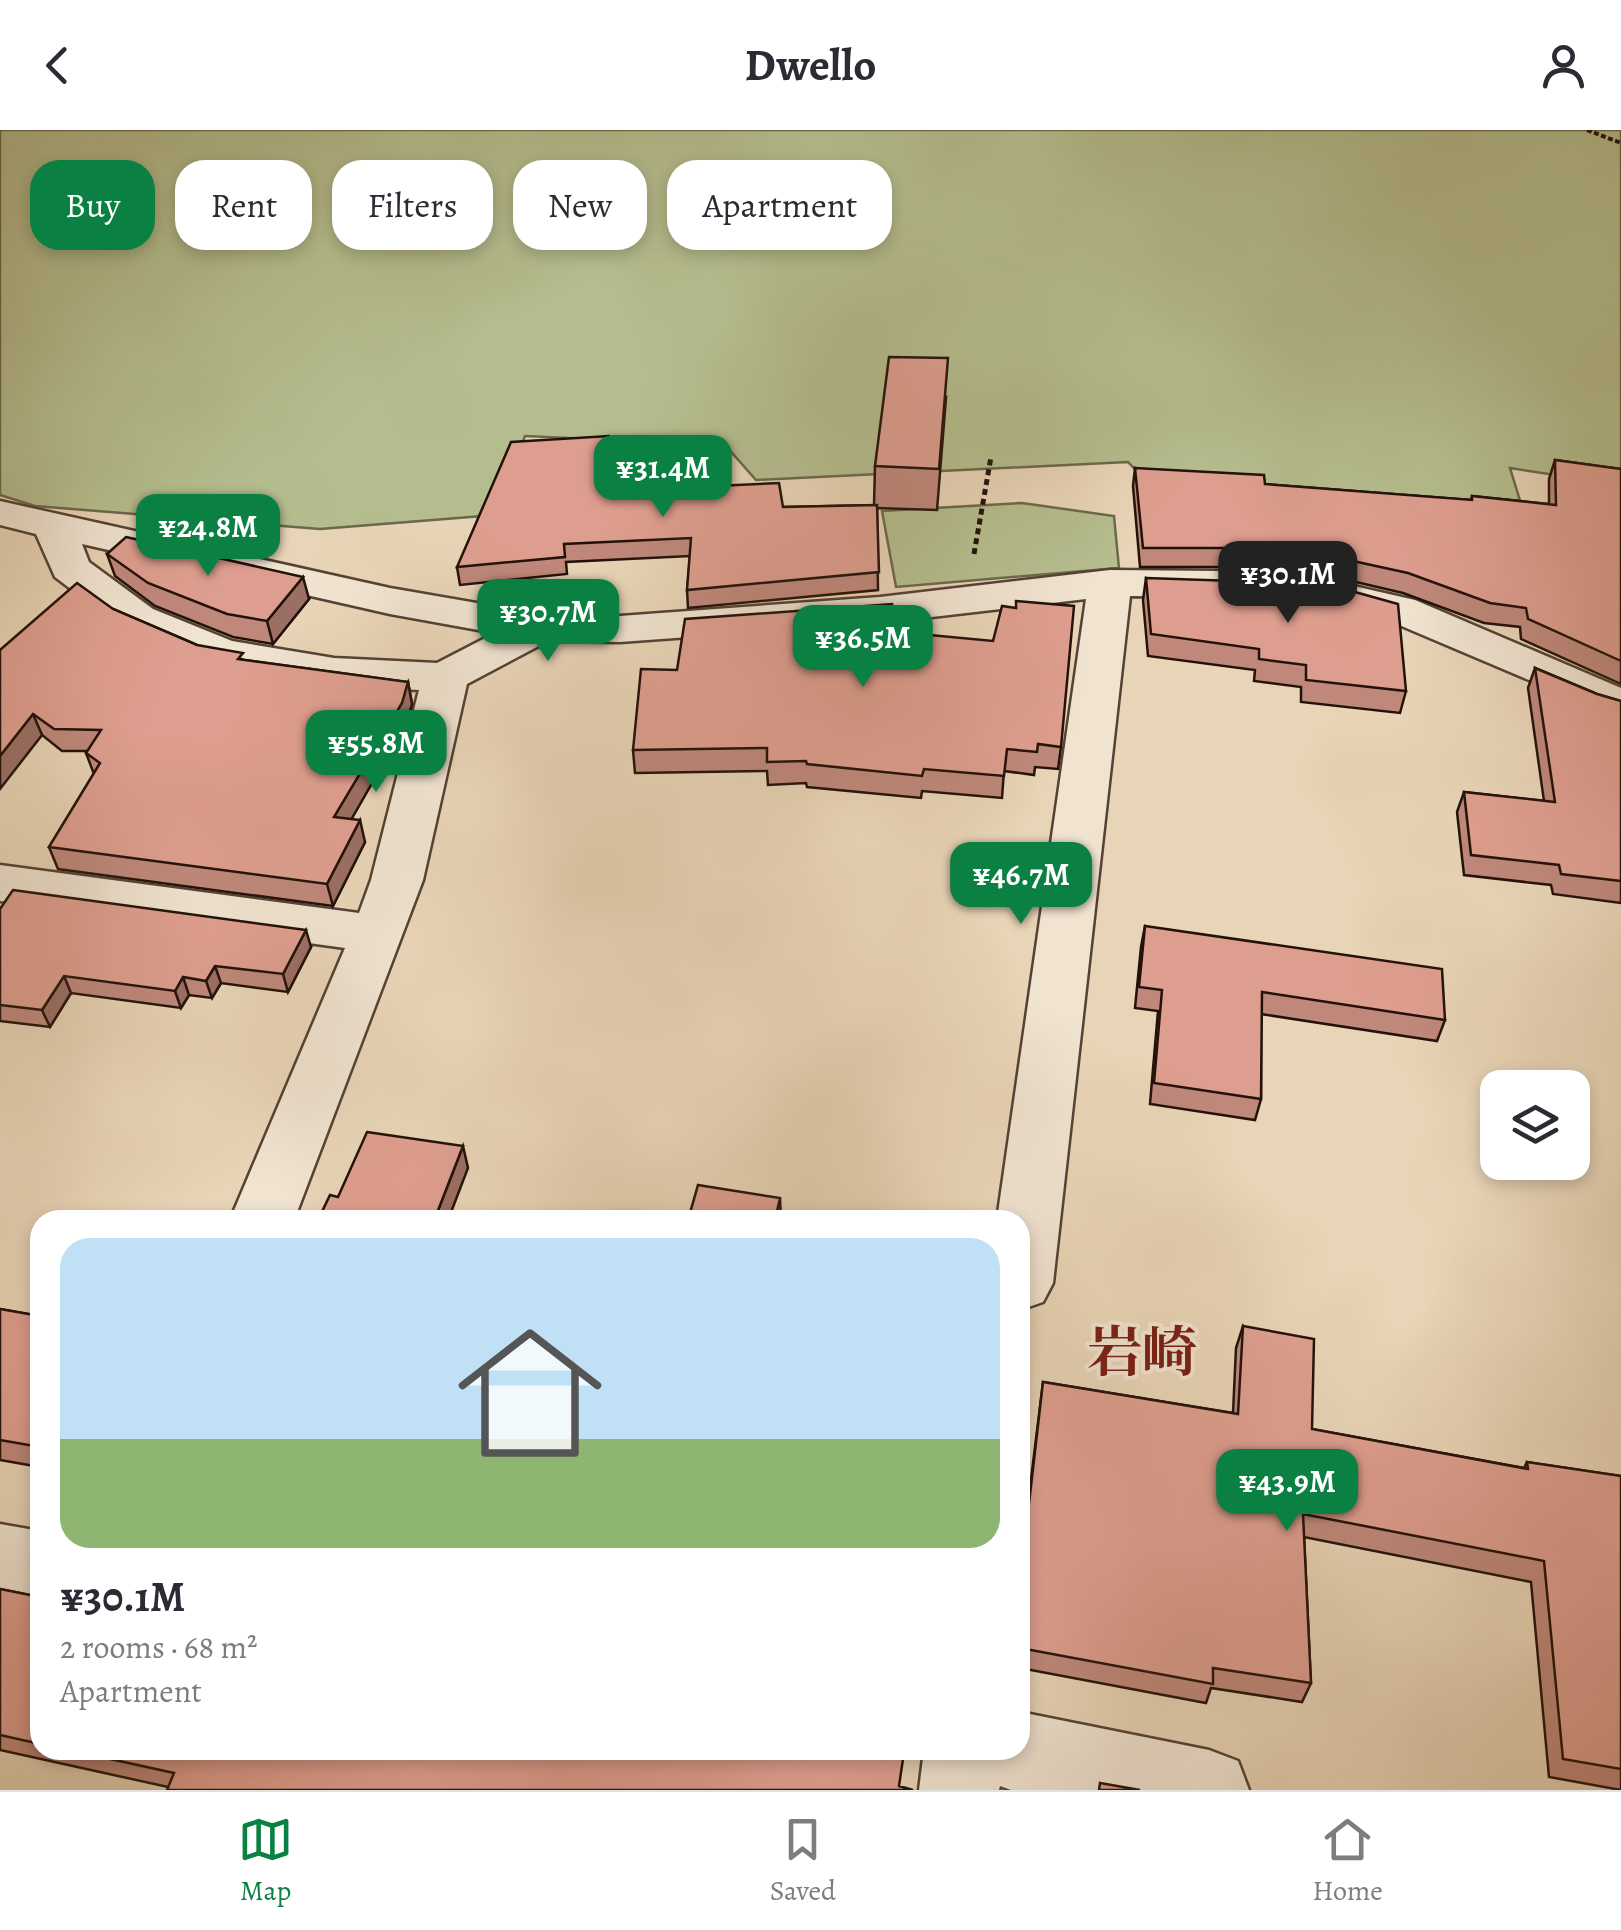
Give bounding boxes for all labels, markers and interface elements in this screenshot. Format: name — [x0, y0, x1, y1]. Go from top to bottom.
text: Dwello — [745, 34, 876, 96]
icon: back — [30, 38, 85, 93]
icon: person — [1536, 38, 1591, 93]
chip: Buy — [30, 160, 155, 250]
chip: Rent — [175, 160, 312, 250]
chip: Filters — [332, 160, 493, 250]
chip: New — [513, 160, 647, 250]
chip: Apartment — [667, 160, 892, 250]
pin: ¥31.4M — [582, 435, 744, 520]
text: ¥31.4M — [616, 445, 710, 489]
pin: ¥24.8M — [127, 494, 289, 579]
text: ¥24.8M — [158, 504, 258, 548]
pin: ¥30.1M — [1207, 541, 1369, 626]
text: ¥30.1M — [1240, 551, 1336, 595]
pin: ¥30.7M — [467, 579, 629, 664]
text: ¥30.7M — [499, 589, 597, 633]
pin: ¥36.5M — [782, 605, 944, 690]
text: ¥36.5M — [815, 615, 911, 659]
pin: ¥55.8M — [295, 710, 457, 795]
text: ¥55.8M — [328, 720, 424, 764]
pin: ¥46.7M — [940, 842, 1102, 927]
text: ¥46.7M — [972, 852, 1070, 896]
map controls — [1480, 1070, 1590, 1180]
button: layers — [1480, 1070, 1590, 1180]
icon: home — [440, 1303, 620, 1483]
district label: 岩崎 — [1087, 1315, 1197, 1390]
pin: ¥43.9M — [1206, 1449, 1368, 1534]
text: ¥43.9M — [1238, 1459, 1336, 1503]
text: ¥30.1M — [60, 1568, 185, 1625]
text: 2 rooms · 68 m² — [60, 1625, 258, 1669]
text: Apartment — [60, 1669, 202, 1713]
tab: Map — [238, 1812, 293, 1910]
tab: Saved — [770, 1812, 836, 1910]
tab: Home — [1312, 1812, 1383, 1910]

